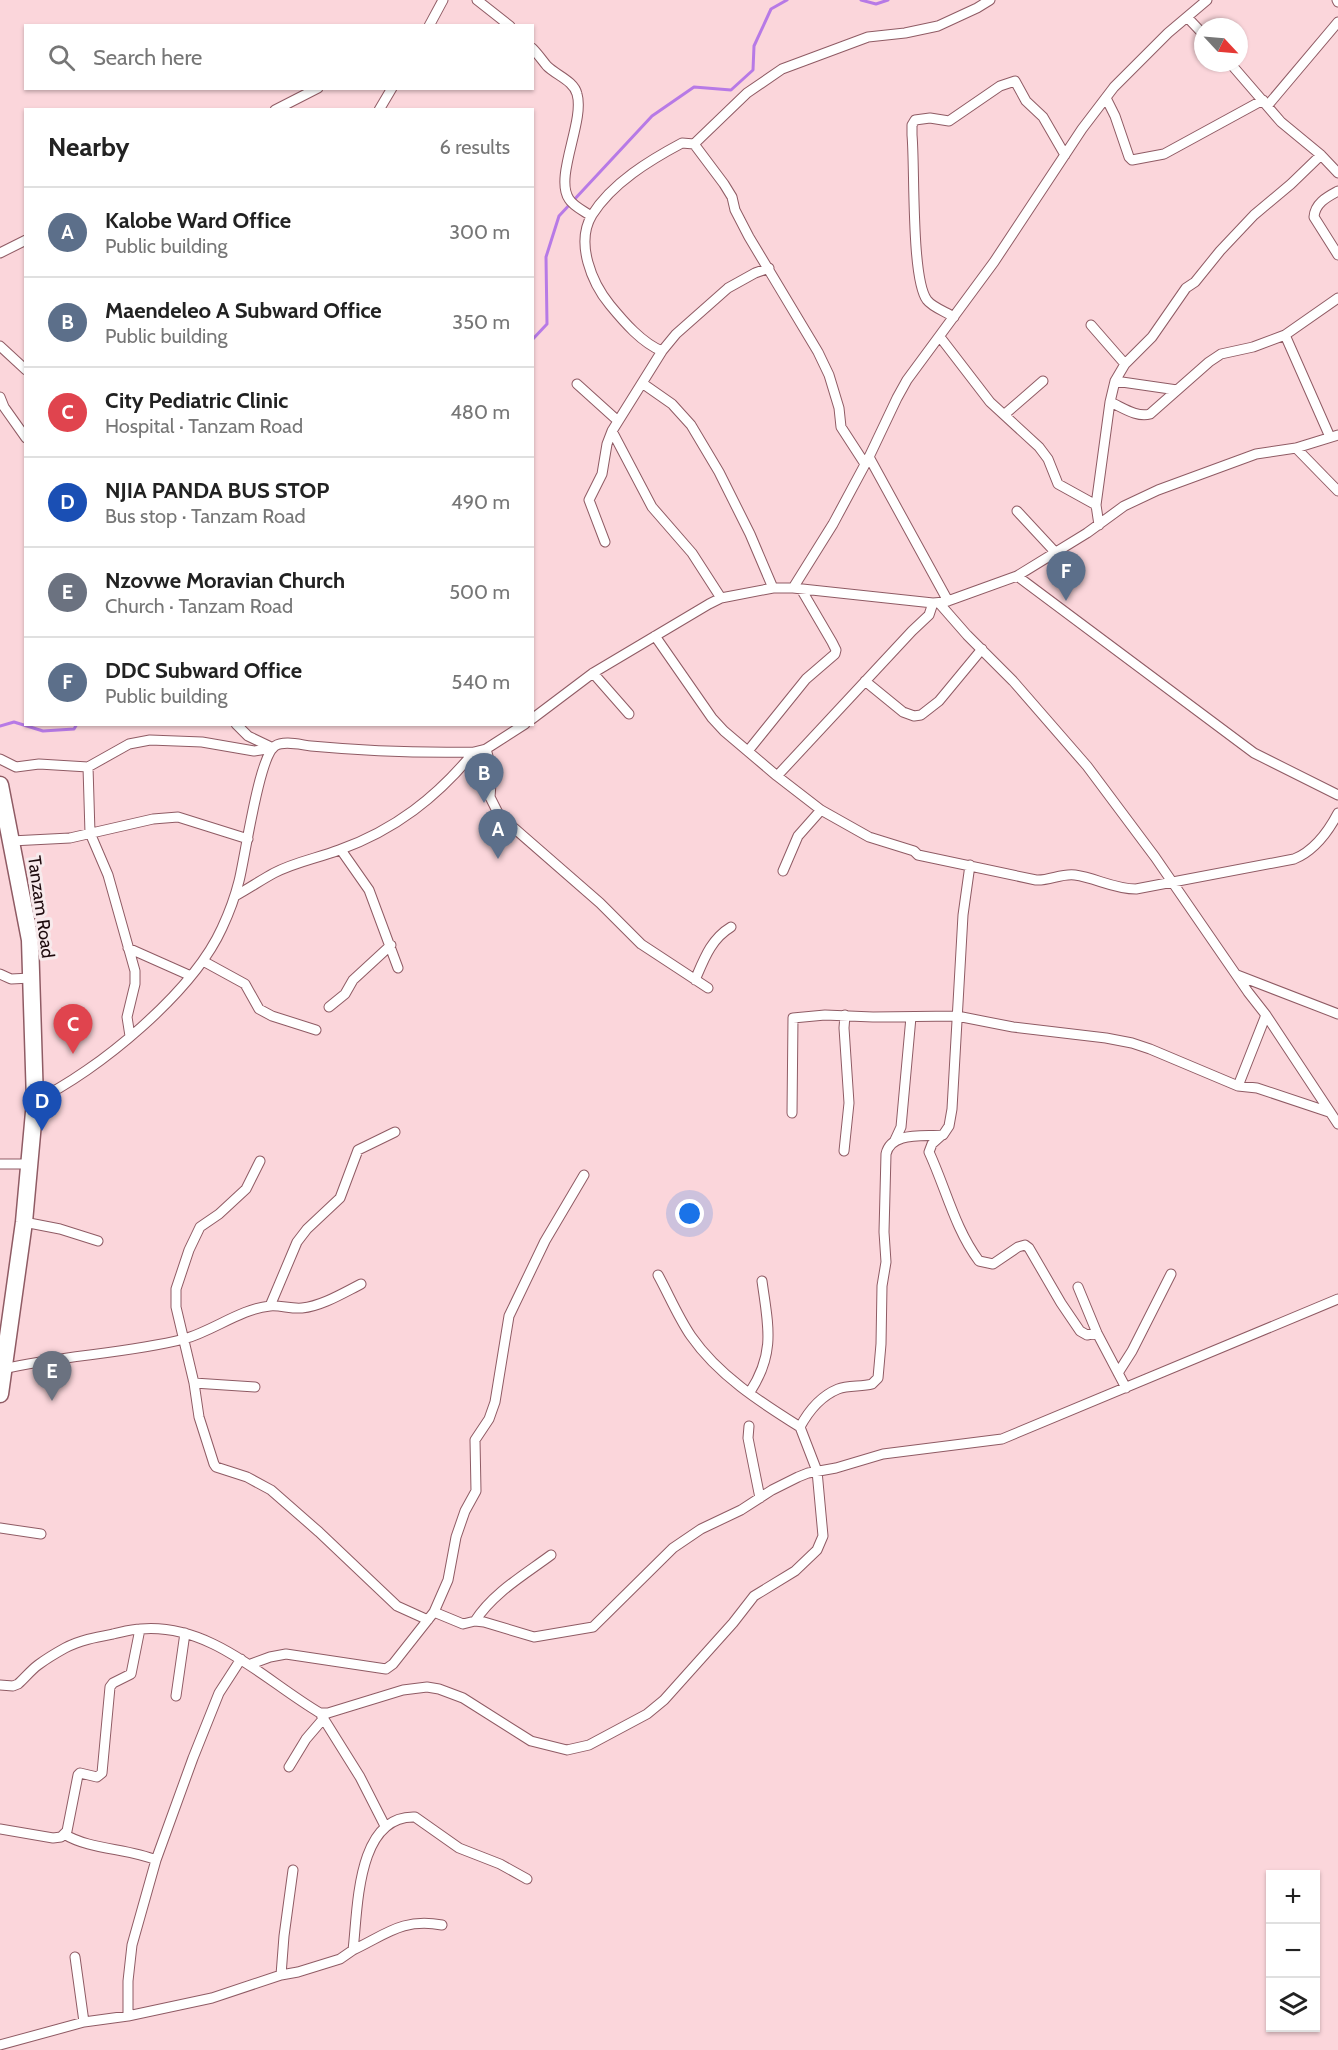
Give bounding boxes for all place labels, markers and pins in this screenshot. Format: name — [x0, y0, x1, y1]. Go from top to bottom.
pin: F — [1046, 552, 1086, 601]
pin: B — [464, 754, 504, 803]
pin: A — [478, 810, 518, 859]
pin: C — [54, 1004, 92, 1054]
pin: D — [22, 1082, 62, 1131]
pin: E — [32, 1352, 72, 1401]

